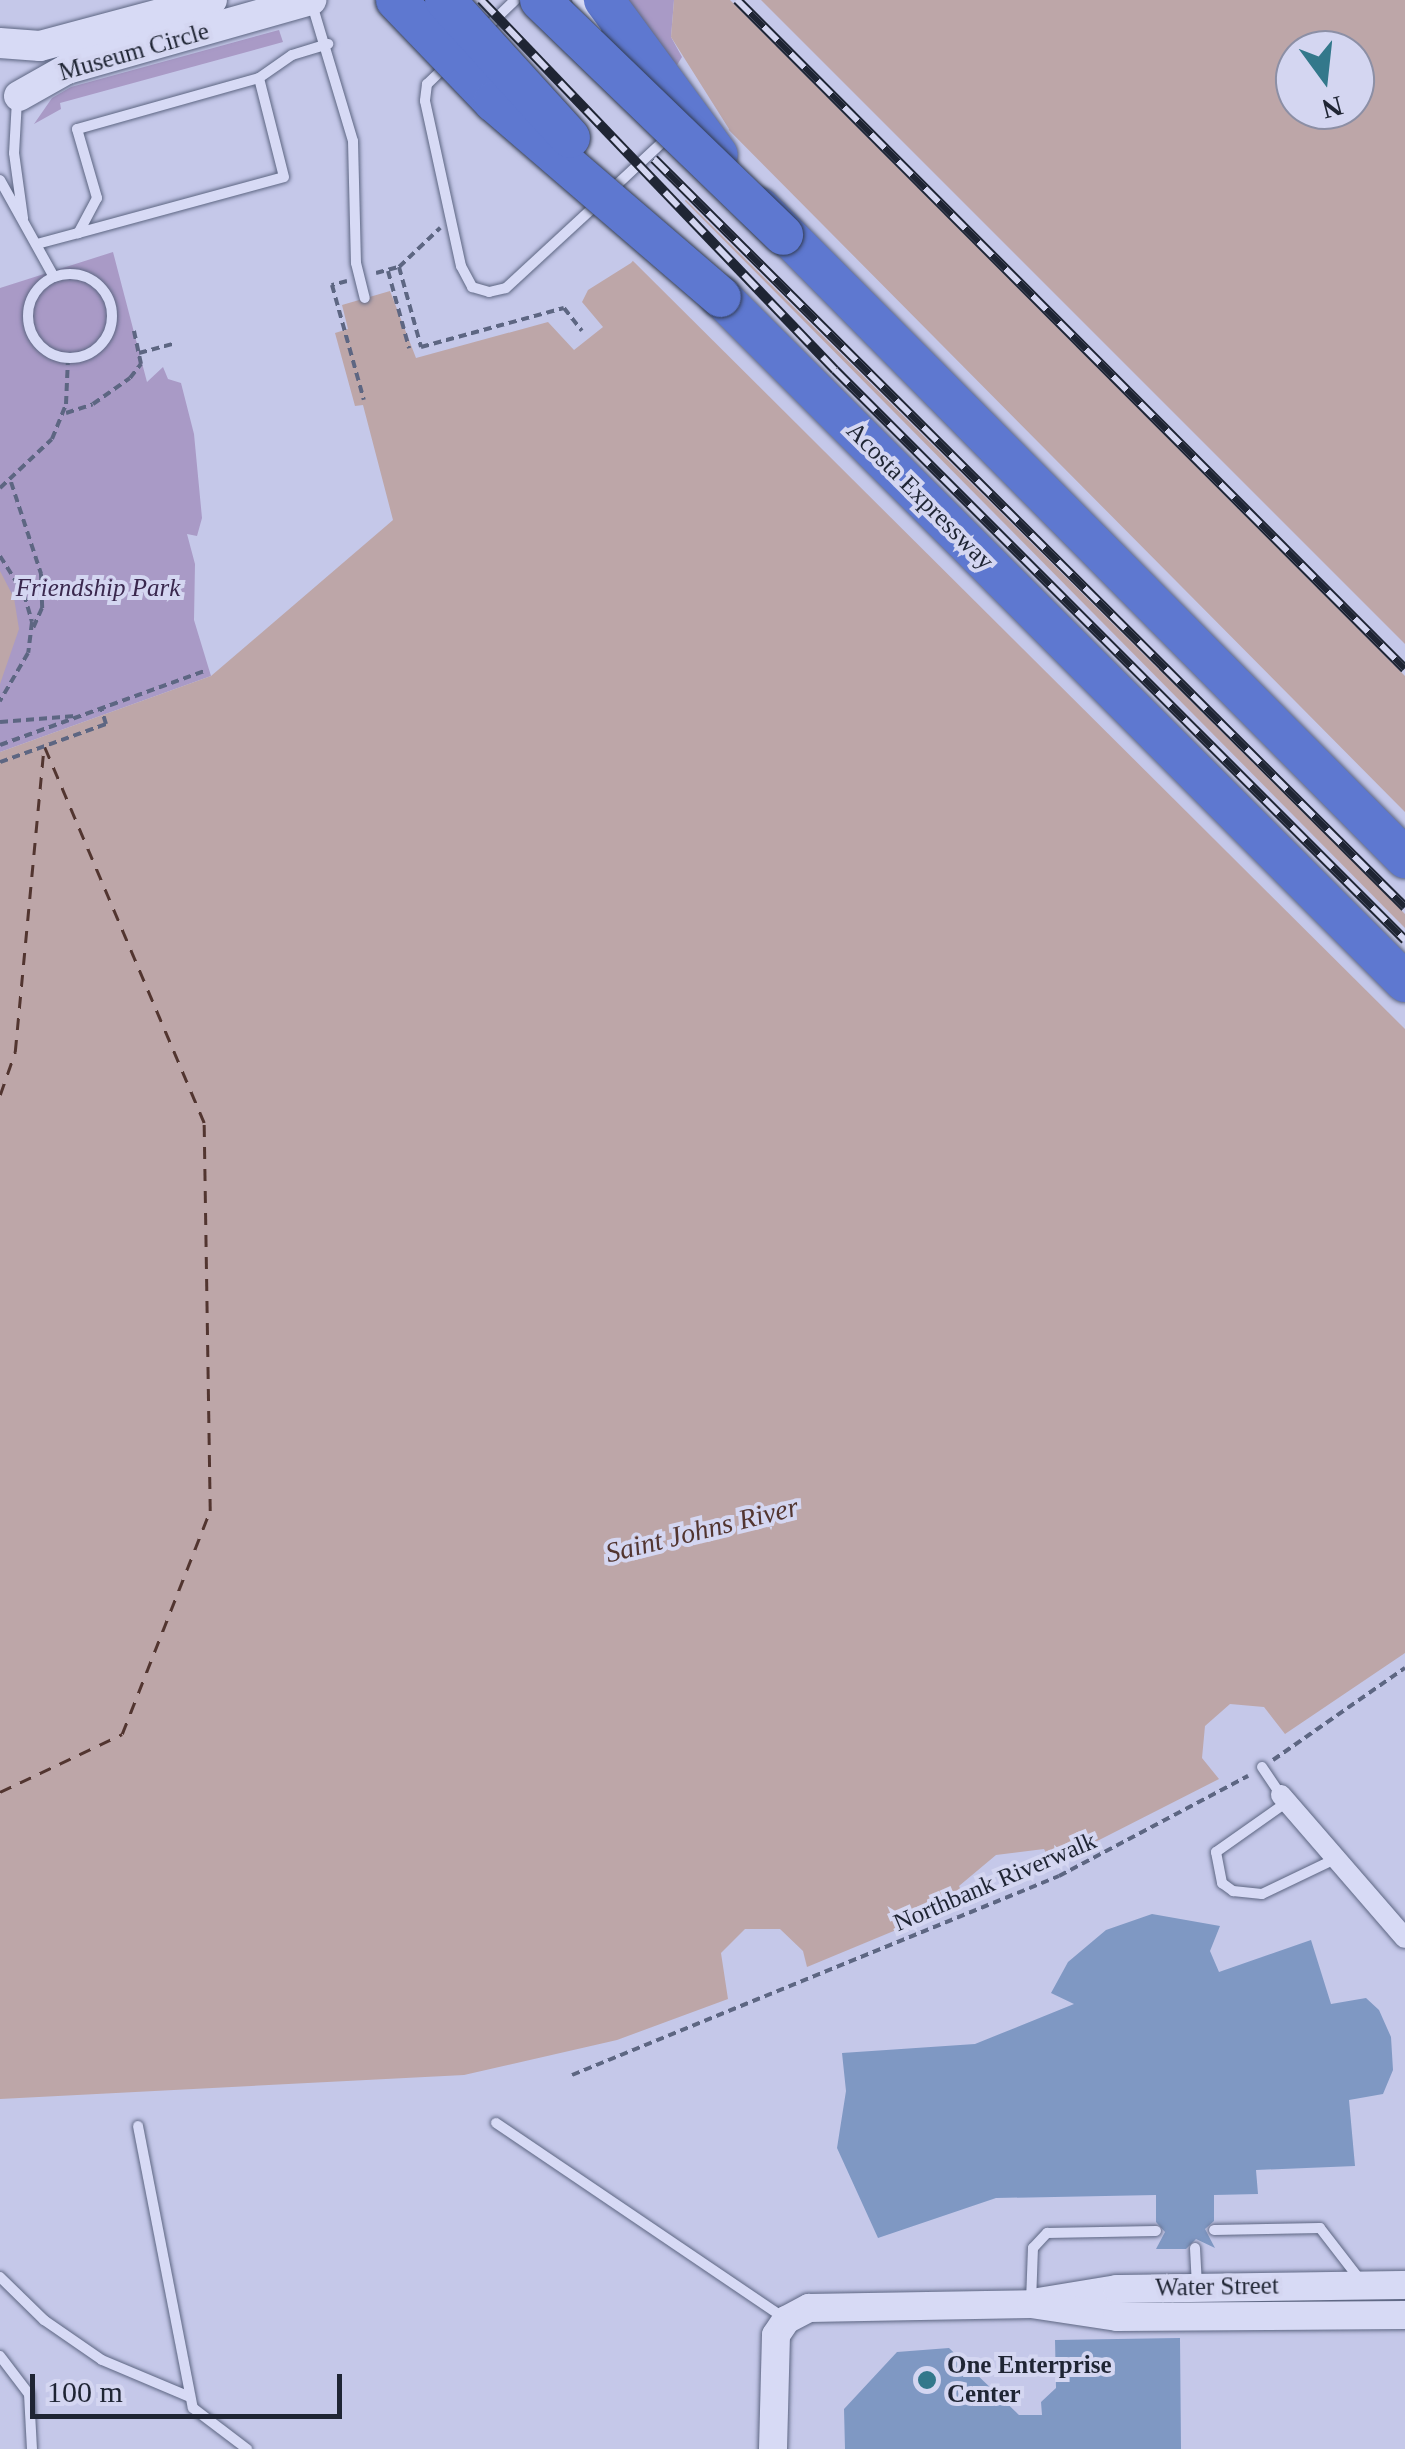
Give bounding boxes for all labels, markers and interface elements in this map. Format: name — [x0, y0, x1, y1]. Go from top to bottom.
street label: Museum Circle — [55, 16, 213, 88]
north arrow — [1275, 30, 1375, 130]
text: N — [1319, 90, 1346, 125]
street label: Acosta Expressway — [840, 416, 1000, 576]
park label: Friendship Park — [16, 573, 180, 603]
water label: Saint Johns River — [602, 1490, 802, 1570]
street label: Northbank Riverwalk — [889, 1826, 1101, 1938]
street label: Water Street — [1155, 2271, 1279, 2303]
place label: One Enterprise Center — [947, 2351, 1112, 2410]
scale bar — [35, 2354, 348, 2416]
marker: One Enterprise Center — [916, 2369, 938, 2391]
text: 100 m — [47, 2375, 123, 2408]

